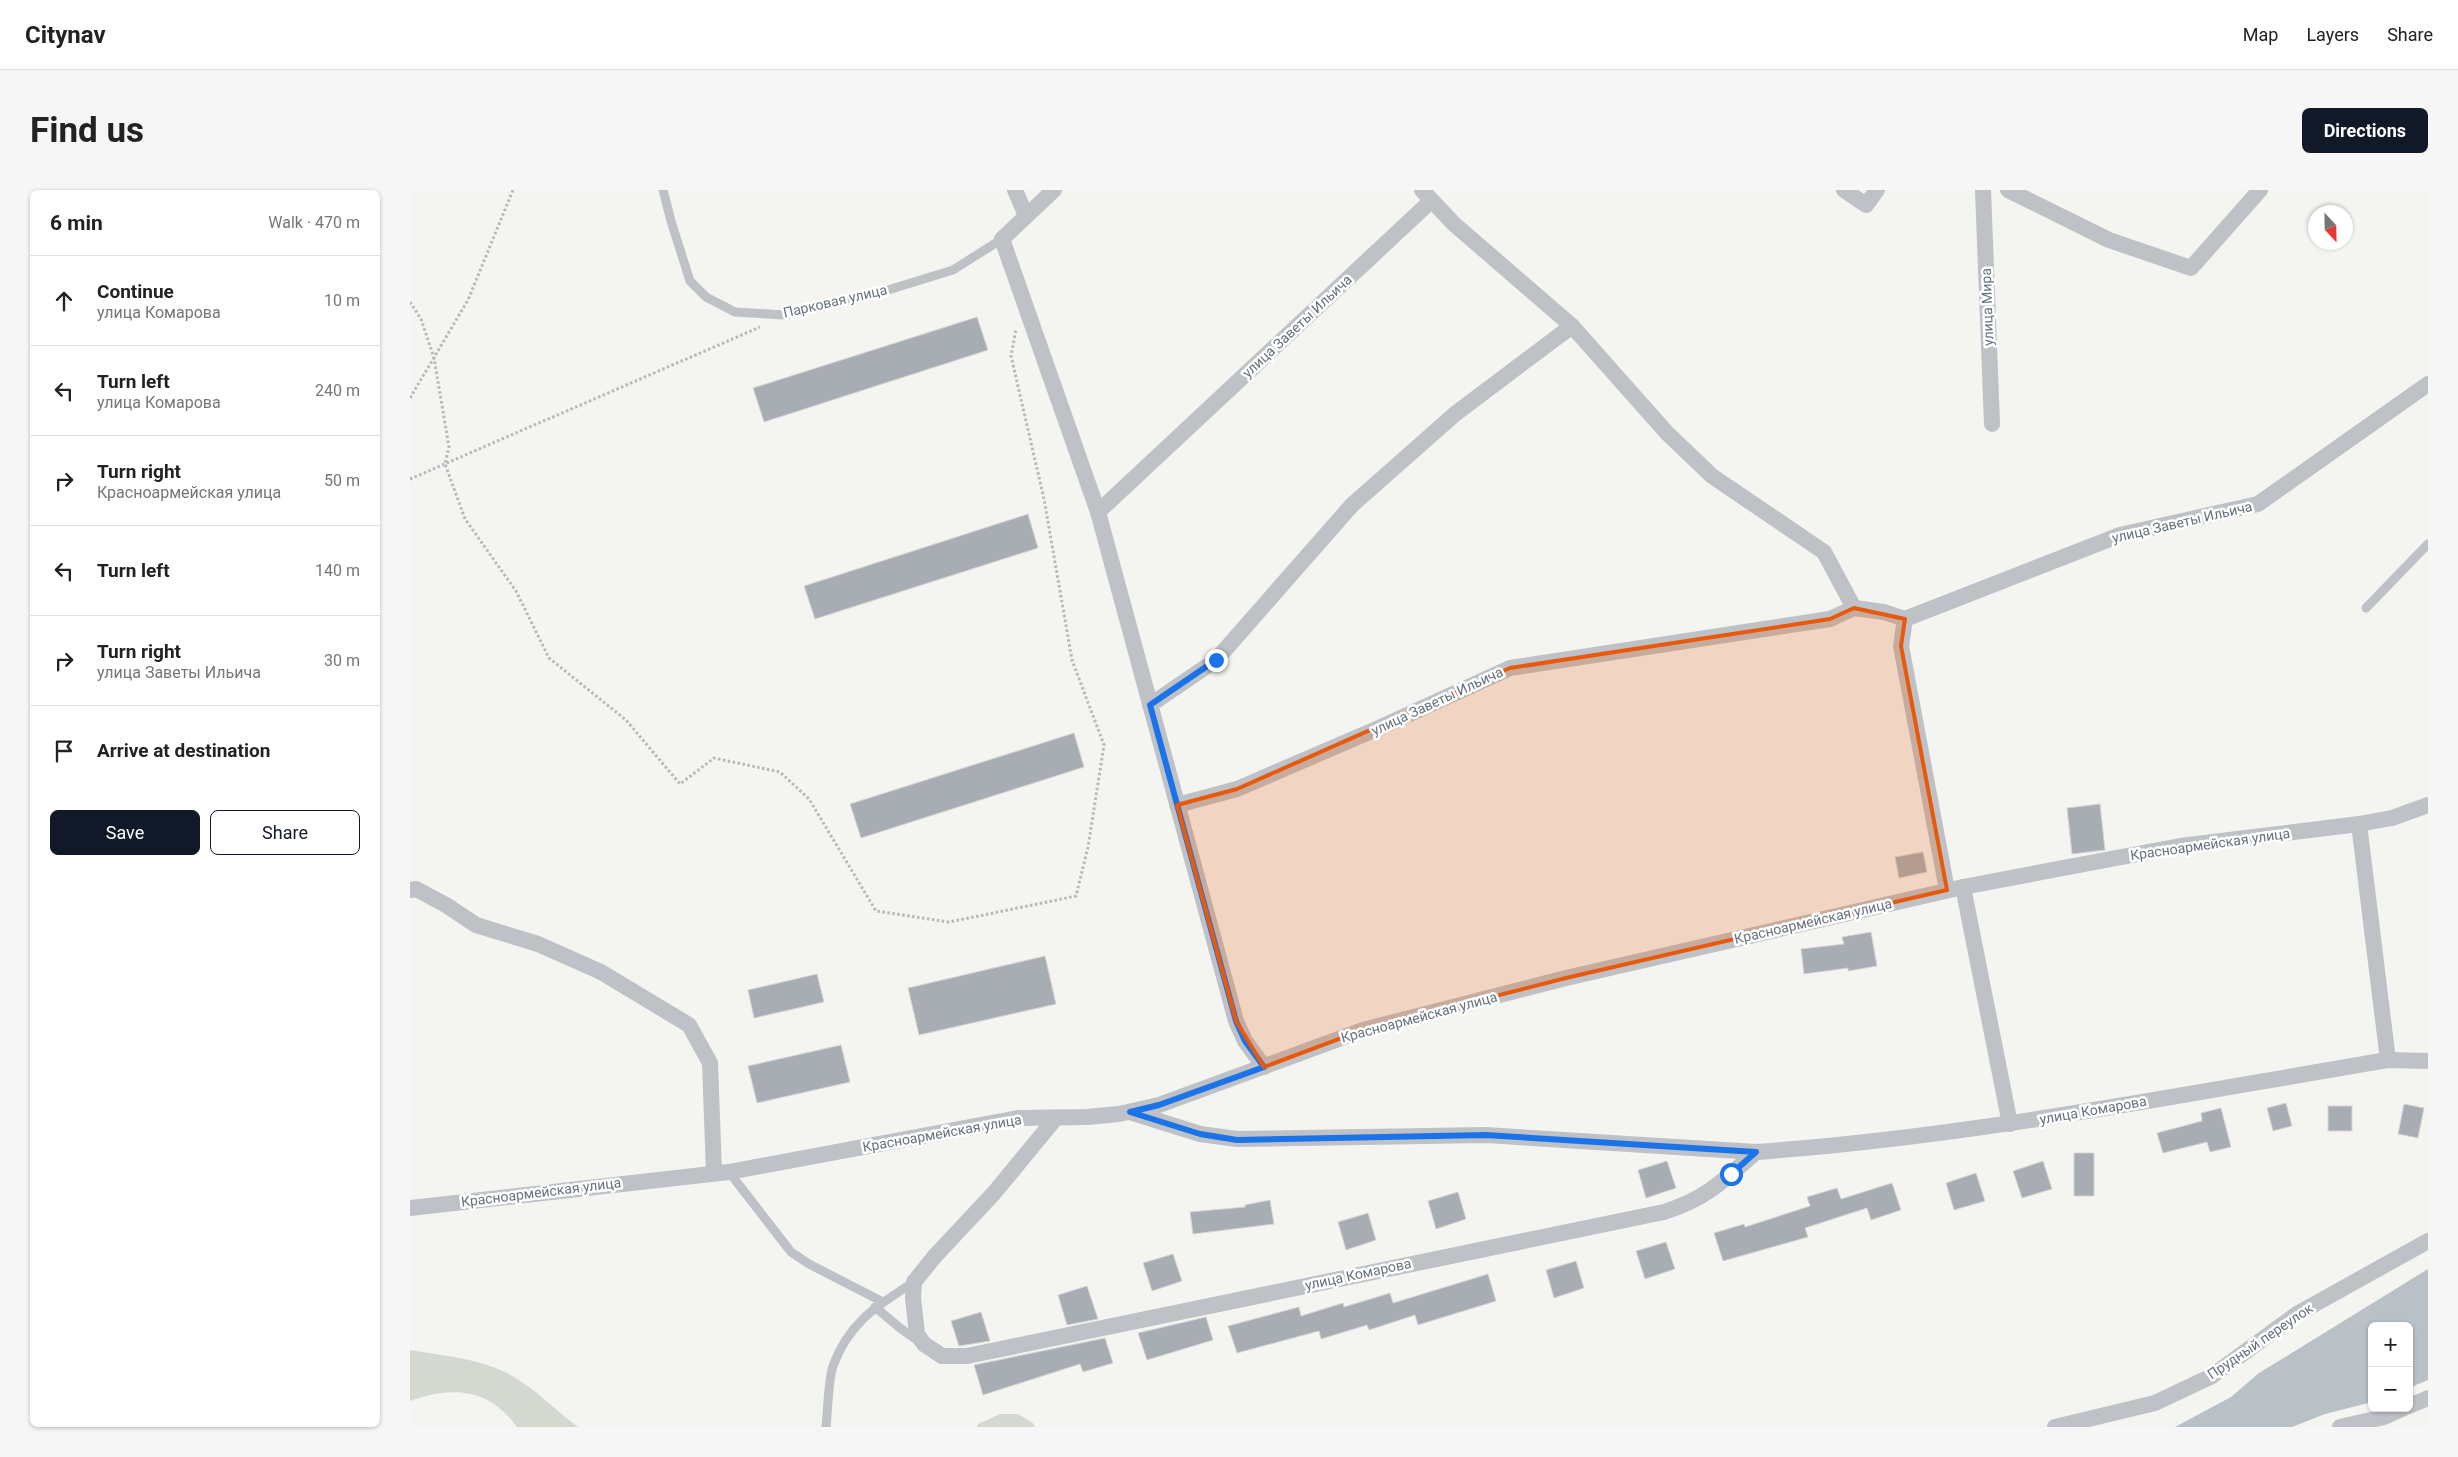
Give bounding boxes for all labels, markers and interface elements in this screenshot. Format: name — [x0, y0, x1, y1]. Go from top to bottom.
text: Citynav — [25, 21, 106, 49]
text: Map — [2243, 24, 2278, 45]
text: Layers — [2306, 24, 2359, 45]
text: Share — [2387, 24, 2433, 45]
button: Directions — [2302, 108, 2428, 153]
text: Find us — [30, 110, 144, 151]
north arrow — [2308, 205, 2353, 250]
text: 6 min — [50, 211, 103, 235]
text: Walk · 470 m — [268, 213, 360, 232]
street label: улица Мира — [1978, 268, 1996, 346]
street label: улица Заветы Ильича — [1239, 271, 1355, 381]
text: Continue — [97, 280, 174, 303]
street label: Парковая улица — [782, 281, 888, 321]
icon: ahead — [50, 287, 78, 315]
text: 10 m — [324, 291, 360, 310]
text: улица Комарова — [97, 303, 221, 322]
text: Turn left — [97, 370, 170, 393]
icon: left — [50, 377, 78, 405]
text: 240 m — [315, 381, 360, 400]
text: улица Комарова — [97, 393, 221, 412]
text: Turn right — [97, 460, 181, 483]
icon: right — [50, 467, 78, 495]
text: 50 m — [324, 471, 360, 490]
text: Красноармейская улица — [97, 483, 281, 502]
street label: улица Заветы Ильича — [2110, 498, 2254, 546]
icon: left — [50, 557, 78, 585]
text: Turn left — [97, 559, 170, 582]
text: 140 m — [315, 561, 360, 580]
text: Turn right — [97, 640, 181, 663]
icon: right — [50, 647, 78, 675]
route end — [1205, 649, 1228, 672]
text: 30 m — [324, 651, 360, 670]
text: улица Заветы Ильича — [97, 663, 261, 682]
street label: улица Заветы Ильича — [1369, 663, 1505, 739]
icon: arrive — [50, 737, 78, 765]
text: Arrive at destination — [97, 739, 270, 762]
button: Save — [50, 810, 200, 855]
button: Share — [210, 810, 360, 855]
street label: Красноармейская улица — [2129, 825, 2291, 863]
street label: Красноармейская улица — [1733, 895, 1893, 947]
street label: Красноармейская улица — [1339, 988, 1499, 1046]
street label: улица Комарова — [2038, 1093, 2148, 1127]
street label: Красноармейская улица — [861, 1111, 1023, 1155]
route start — [1720, 1163, 1743, 1186]
street label: Красноармейская улица — [460, 1174, 622, 1210]
street label: улица Комарова — [1303, 1255, 1413, 1293]
street label: Прудный переулок — [2204, 1300, 2316, 1382]
map controls — [2368, 1322, 2413, 1412]
button: + — [2368, 1322, 2413, 1367]
button: − — [2368, 1367, 2413, 1412]

